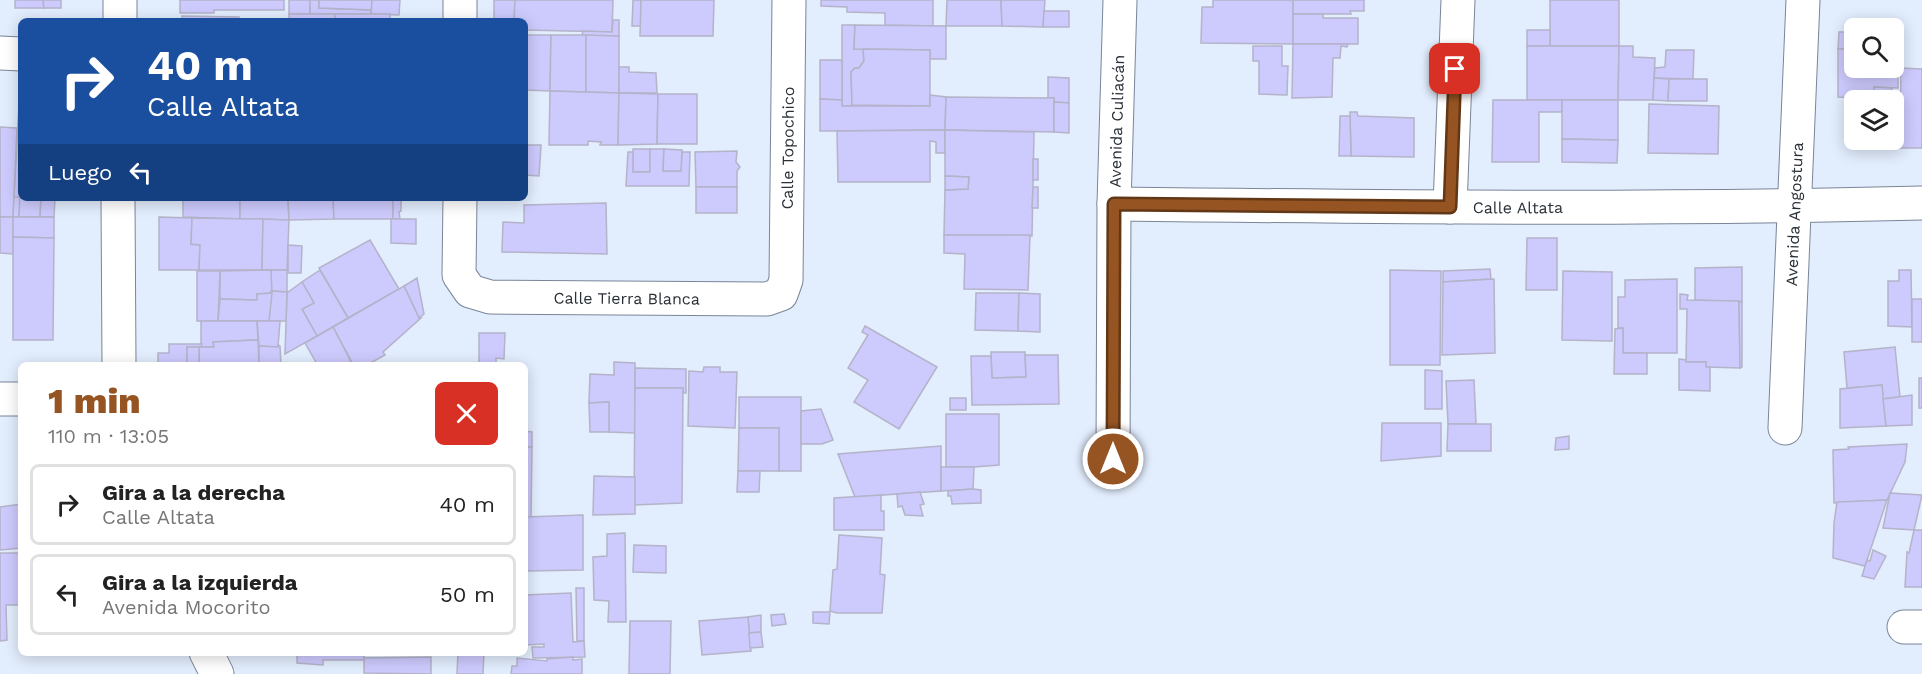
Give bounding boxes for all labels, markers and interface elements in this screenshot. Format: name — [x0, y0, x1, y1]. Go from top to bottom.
map controls — [1844, 18, 1904, 150]
button: search — [1844, 18, 1904, 78]
text: 40 m — [147, 41, 253, 90]
icon: right — [48, 42, 126, 120]
pin — [1429, 43, 1480, 94]
icon: arrive — [1438, 52, 1471, 85]
street label: Avenida Culiacán — [1105, 54, 1128, 188]
street label: Calle Topochico — [778, 86, 798, 210]
button: layers — [1844, 90, 1904, 150]
text: Calle Altata — [147, 91, 299, 123]
street label: Avenida Angostura — [1782, 142, 1807, 287]
icon: left — [124, 156, 157, 189]
text: Luego — [48, 160, 112, 185]
street label: Calle Altata — [1473, 198, 1563, 217]
street label: Calle Tierra Blanca — [553, 288, 700, 309]
text: 1 min — [48, 380, 141, 422]
button: close — [435, 382, 498, 445]
text: 110 m · 13:05 — [48, 424, 169, 448]
position arrow — [1081, 427, 1145, 491]
text: Gira a la derecha — [102, 480, 285, 505]
icon: right — [51, 488, 84, 521]
text: 40 m — [439, 492, 495, 517]
text: Calle Altata — [102, 505, 215, 529]
text: Gira a la izquierda — [102, 570, 298, 595]
icon: left — [51, 578, 84, 611]
text: 50 m — [440, 582, 495, 607]
text: Avenida Mocorito — [102, 595, 270, 619]

